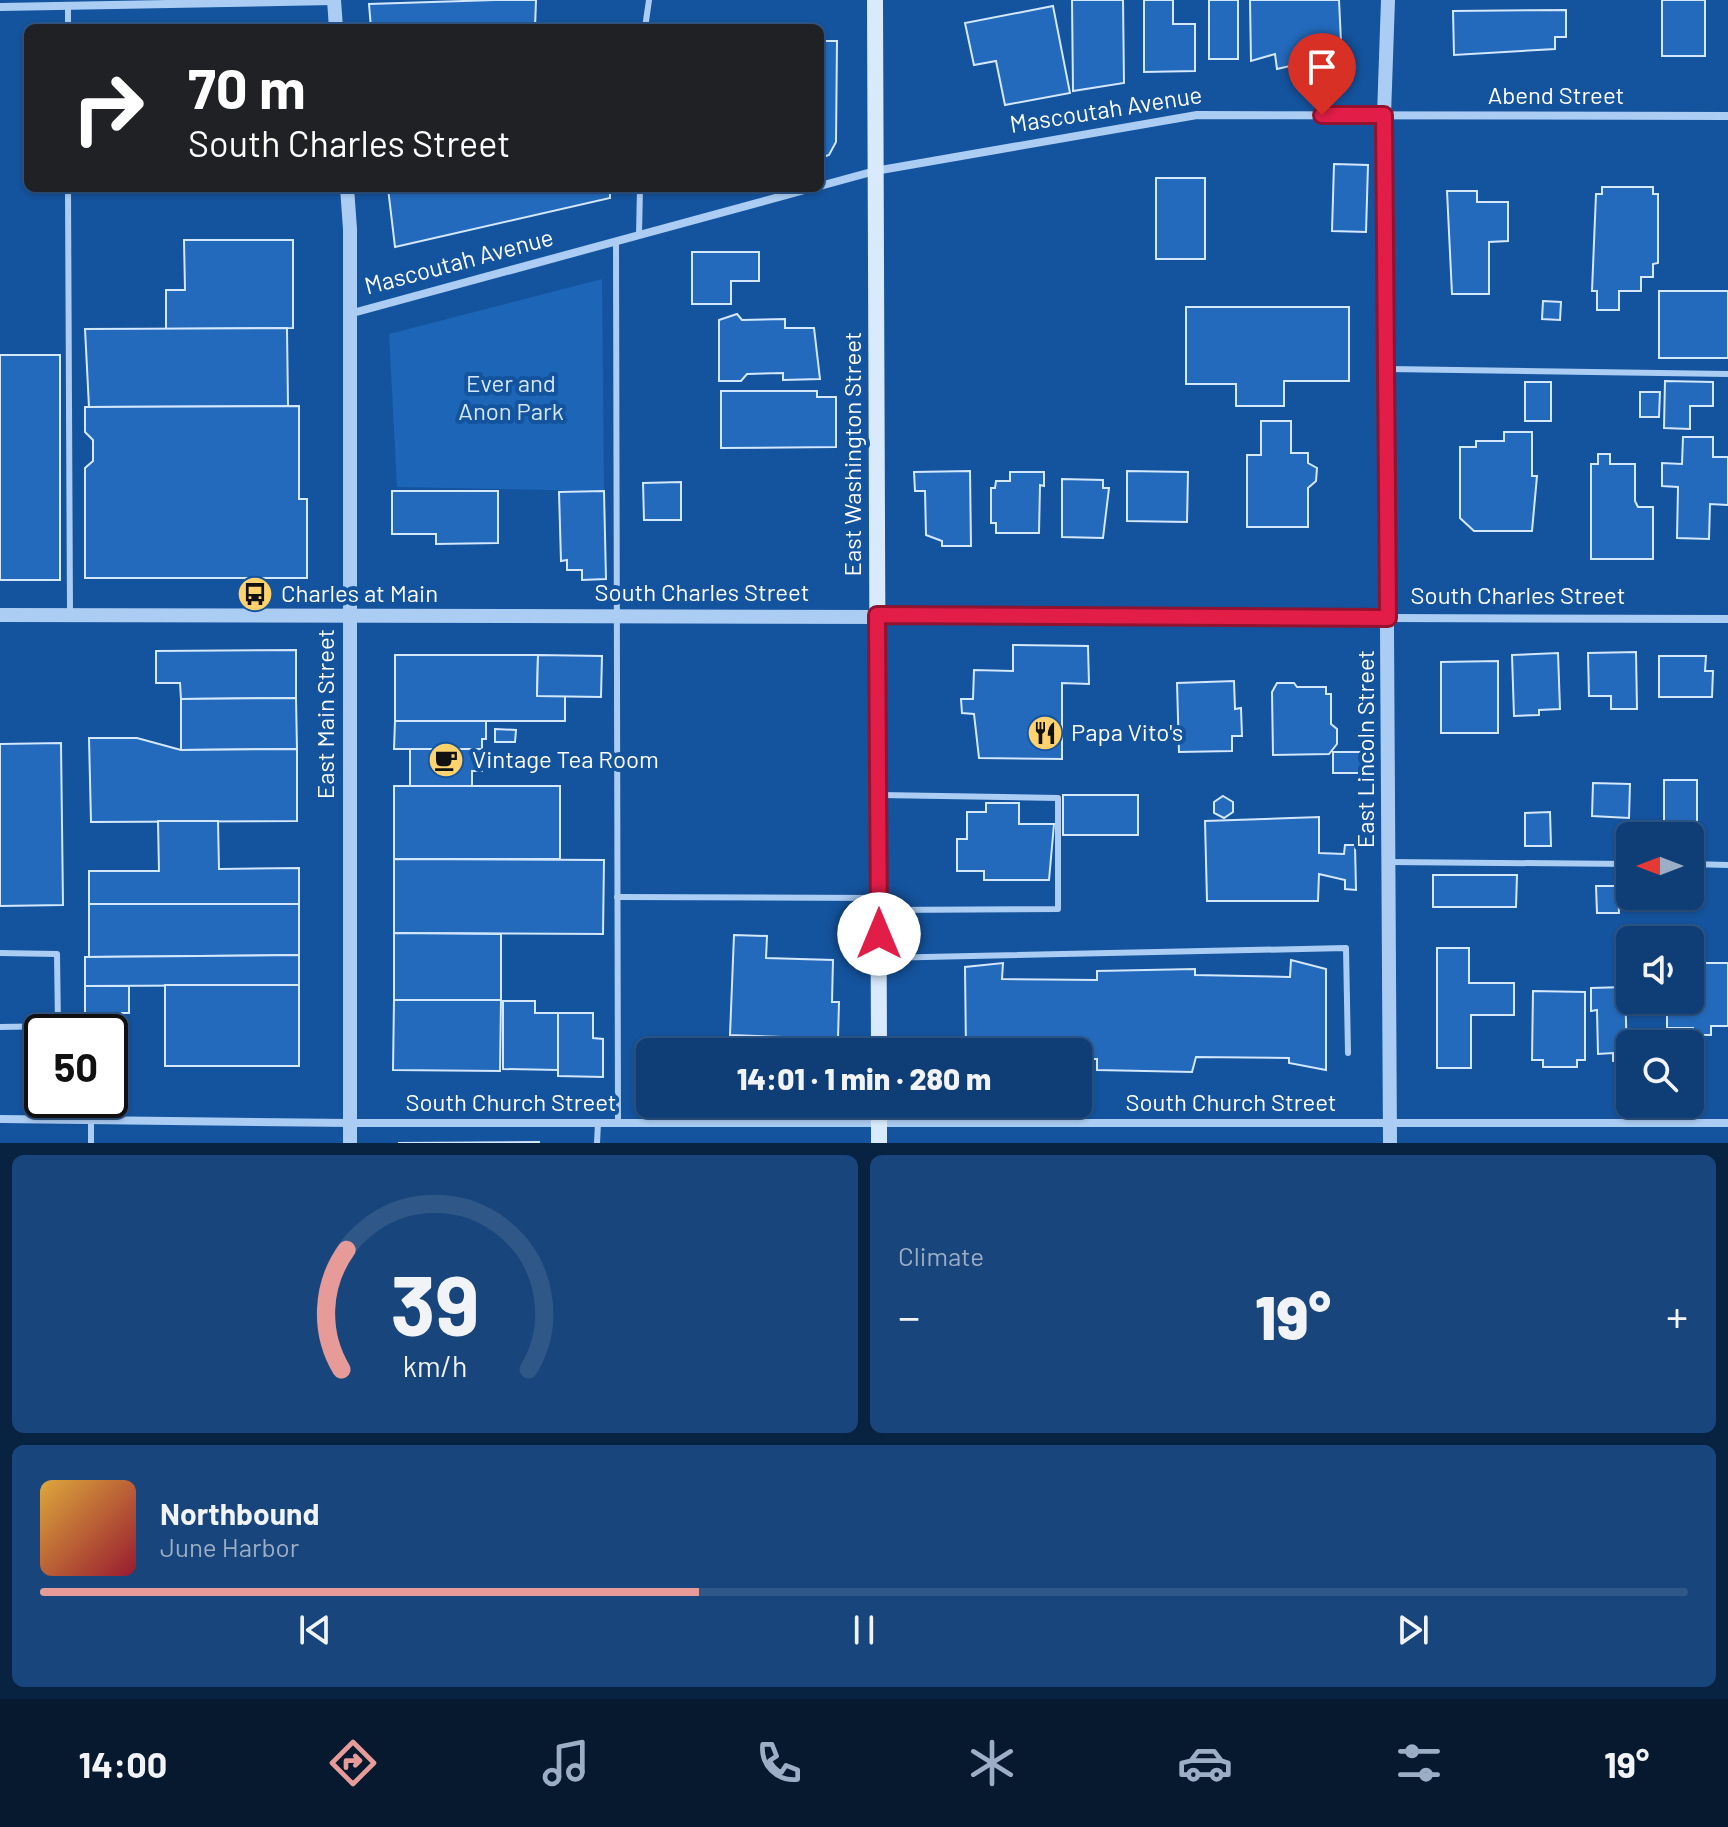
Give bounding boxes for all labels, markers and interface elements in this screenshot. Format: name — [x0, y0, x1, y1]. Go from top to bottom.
pin — [1288, 33, 1356, 115]
icon: arrive — [1300, 45, 1344, 89]
text: 70 m — [188, 53, 306, 120]
icon: right — [56, 56, 160, 160]
street label: Mascoutah Avenue — [1008, 79, 1204, 138]
street label: Abend Street — [1488, 80, 1624, 109]
text: South Charles Street — [188, 121, 510, 164]
street label: Mascoutah Avenue — [361, 221, 556, 300]
street label: East Washington Street — [837, 331, 866, 577]
park label: Ever and Anon Park — [458, 368, 564, 425]
bus stop icon: Charles at Main — [236, 575, 274, 613]
street label: South Charles Street — [595, 577, 809, 606]
place label: Charles at Main — [281, 578, 438, 607]
street label: South Charles Street — [1411, 580, 1625, 609]
street label: East Main Street — [310, 629, 339, 799]
street label: East Lincoln Street — [1350, 650, 1379, 848]
restaurant icon: Papa Vito's — [1026, 714, 1064, 752]
place label: Papa Vito's — [1071, 717, 1183, 746]
cafe icon: Vintage Tea Room — [427, 741, 465, 779]
place label: Vintage Tea Room — [472, 744, 659, 773]
north arrow — [1616, 822, 1704, 910]
map controls — [1616, 822, 1704, 1118]
position arrow — [837, 892, 921, 976]
button: sound — [1616, 926, 1704, 1014]
speed limit sign: 50 — [24, 1014, 128, 1118]
button: search — [1616, 1030, 1704, 1118]
text: 14:01 · 1 min · 280 m — [737, 1060, 991, 1096]
street label: South Church Street — [405, 1087, 617, 1116]
street label: South Church Street — [1125, 1087, 1337, 1116]
text: Climate — [898, 1240, 984, 1271]
text: 39 — [390, 1253, 480, 1353]
text: 19° — [1255, 1280, 1331, 1352]
text: − — [898, 1289, 920, 1342]
text: + — [1666, 1289, 1688, 1342]
text: km/h — [403, 1348, 467, 1383]
text: Northbound — [160, 1495, 319, 1531]
text: June Harbor — [160, 1531, 299, 1562]
icon: previous — [293, 1608, 337, 1652]
icon: pause — [842, 1608, 886, 1652]
icon: next — [1391, 1608, 1435, 1652]
icon: directions — [325, 1735, 381, 1791]
icon: music — [538, 1735, 594, 1791]
icon: phone — [751, 1735, 807, 1791]
icon: climate — [964, 1735, 1020, 1791]
icon: car — [1177, 1735, 1233, 1791]
icon: filters — [1391, 1735, 1447, 1791]
text: 14:00 — [79, 1742, 167, 1785]
text: 19° — [1604, 1742, 1649, 1785]

